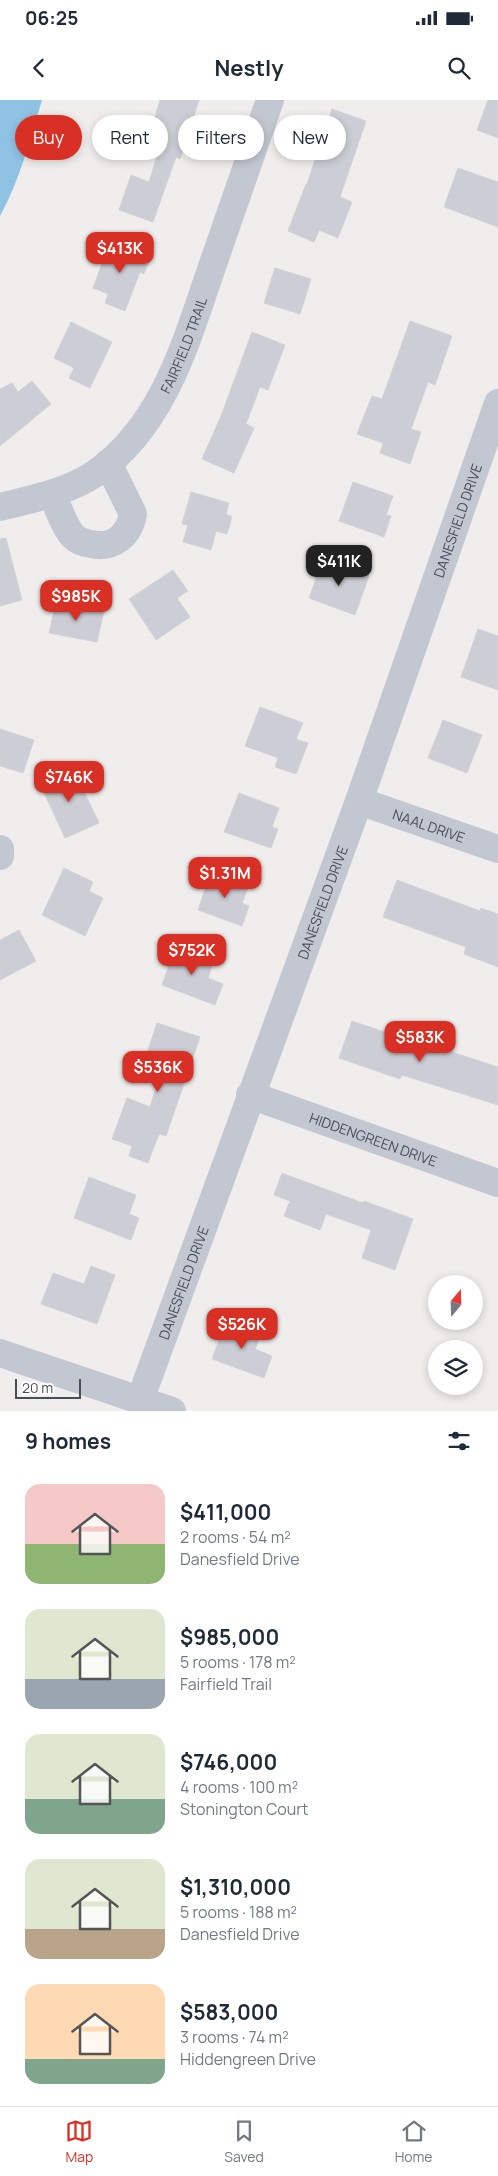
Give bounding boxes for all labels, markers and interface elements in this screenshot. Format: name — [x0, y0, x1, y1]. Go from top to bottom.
text: 06:25 — [25, 5, 78, 31]
text: Nestly — [215, 53, 283, 83]
icon: back — [25, 54, 53, 82]
icon: search — [445, 54, 473, 82]
chip: Buy — [15, 115, 82, 160]
chip: Rent — [92, 115, 168, 160]
chip: Filters — [178, 115, 264, 160]
chip: New — [274, 115, 346, 160]
pin: $413K — [85, 232, 155, 274]
text: $413K — [97, 237, 143, 259]
street label: FAIRFIELD TRAIL — [155, 294, 211, 396]
street label: DANESFIELD DRIVE — [428, 461, 486, 580]
pin: $411K — [304, 544, 374, 587]
text: $411K — [317, 550, 361, 572]
pin: $985K — [41, 580, 111, 622]
text: $985K — [51, 585, 101, 607]
pin: $746K — [34, 760, 104, 803]
text: $746K — [45, 766, 93, 788]
street label: NAAL DRIVE — [390, 804, 468, 846]
street label: DANESFIELD DRIVE — [293, 843, 351, 962]
pin: $1.31M — [184, 856, 266, 899]
text: $1.31M — [199, 862, 251, 884]
pin: $752K — [157, 934, 227, 976]
text: $752K — [168, 939, 216, 961]
pin: $583K — [385, 1020, 455, 1063]
text: $583K — [396, 1026, 444, 1048]
pin: $536K — [123, 1050, 193, 1093]
text: $536K — [133, 1056, 183, 1078]
street label: HIDDENGREEN DRIVE — [307, 1107, 440, 1170]
street label: DANESFIELD DRIVE — [153, 1223, 212, 1342]
north arrow — [428, 1275, 482, 1330]
map controls — [428, 1275, 483, 1395]
pin: $526K — [207, 1308, 277, 1350]
text: $526K — [218, 1313, 266, 1335]
button: layers — [428, 1340, 483, 1395]
scale bar — [15, 1376, 81, 1399]
text: 20 m — [22, 1378, 53, 1397]
text: 9 homes — [25, 1427, 111, 1455]
icon: filters — [445, 1427, 473, 1455]
text: $411,000 — [180, 1498, 271, 1526]
icon: home — [65, 1504, 125, 1564]
text: 2 rooms · 54 m² — [180, 1526, 291, 1548]
text: Danesfield Drive — [180, 1548, 300, 1570]
text: $985,000 — [180, 1623, 279, 1651]
icon: home — [65, 1629, 125, 1689]
text: 5 rooms · 178 m² — [180, 1651, 296, 1673]
text: Fairfield Trail — [180, 1673, 272, 1695]
text: $746,000 — [180, 1748, 277, 1776]
icon: home — [65, 1754, 125, 1814]
text: 4 rooms · 100 m² — [180, 1776, 298, 1798]
text: Stonington Court — [180, 1798, 308, 1820]
text: $1,310,000 — [180, 1873, 291, 1901]
icon: home — [65, 1879, 125, 1939]
text: 5 rooms · 188 m² — [180, 1901, 297, 1923]
text: Danesfield Drive — [180, 1923, 300, 1945]
text: $583,000 — [180, 1998, 278, 2026]
icon: home — [65, 2004, 125, 2064]
text: 3 rooms · 74 m² — [180, 2026, 289, 2048]
text: Hiddengreen Drive — [180, 2048, 316, 2070]
tab: Map — [65, 2117, 93, 2166]
tab: Saved — [224, 2117, 264, 2166]
tab: Home — [395, 2117, 433, 2166]

